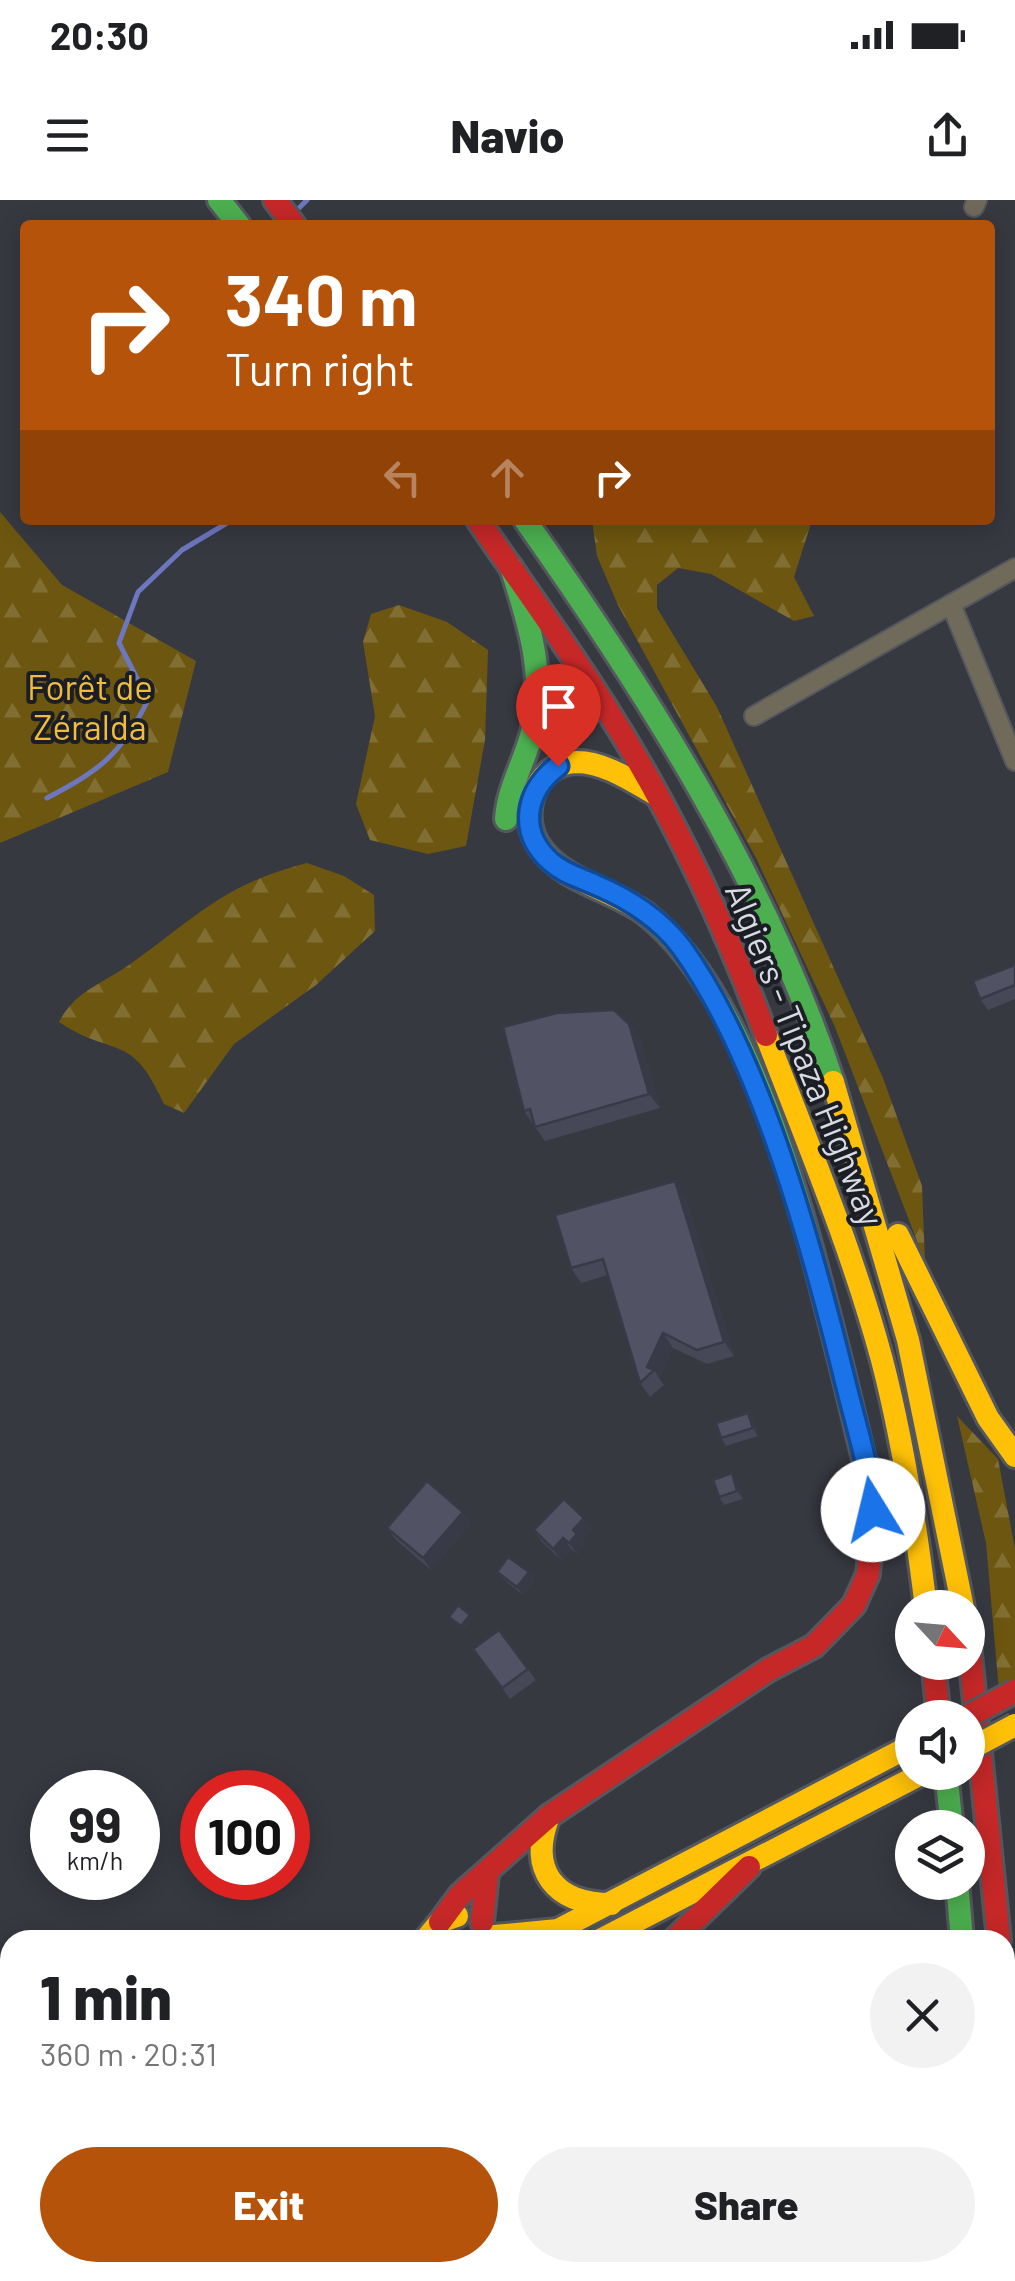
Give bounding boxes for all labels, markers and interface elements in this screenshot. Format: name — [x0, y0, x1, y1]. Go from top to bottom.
text: 20:30 — [50, 12, 149, 58]
icon: menu — [40, 108, 95, 163]
text: Navio — [451, 108, 564, 162]
icon: share — [920, 108, 975, 163]
text: 340 m — [225, 256, 418, 340]
icon: right — [60, 260, 190, 390]
text: Turn right — [225, 341, 415, 395]
icon: left — [375, 450, 430, 505]
icon: ahead — [480, 450, 535, 505]
icon: right — [585, 450, 640, 505]
pin — [516, 664, 601, 767]
park label: Forêt de Zéralda — [27, 665, 153, 747]
icon: arrive — [531, 679, 586, 734]
street label: Algiers - Tipaza Highway — [718, 876, 894, 1232]
position arrow — [821, 1458, 925, 1562]
north arrow — [895, 1590, 985, 1680]
map controls — [895, 1590, 985, 1900]
button: sound — [895, 1700, 985, 1790]
speed limit sign: 100 — [180, 1770, 310, 1900]
text: 99 — [68, 1793, 122, 1853]
button: layers — [895, 1810, 985, 1900]
text: km/h — [67, 1845, 123, 1875]
text: 1 min — [40, 1960, 172, 2032]
button: close — [870, 1963, 975, 2068]
text: 360 m · 20:31 — [40, 2034, 217, 2072]
button: Exit — [40, 2147, 498, 2262]
button: Share — [518, 2147, 975, 2262]

